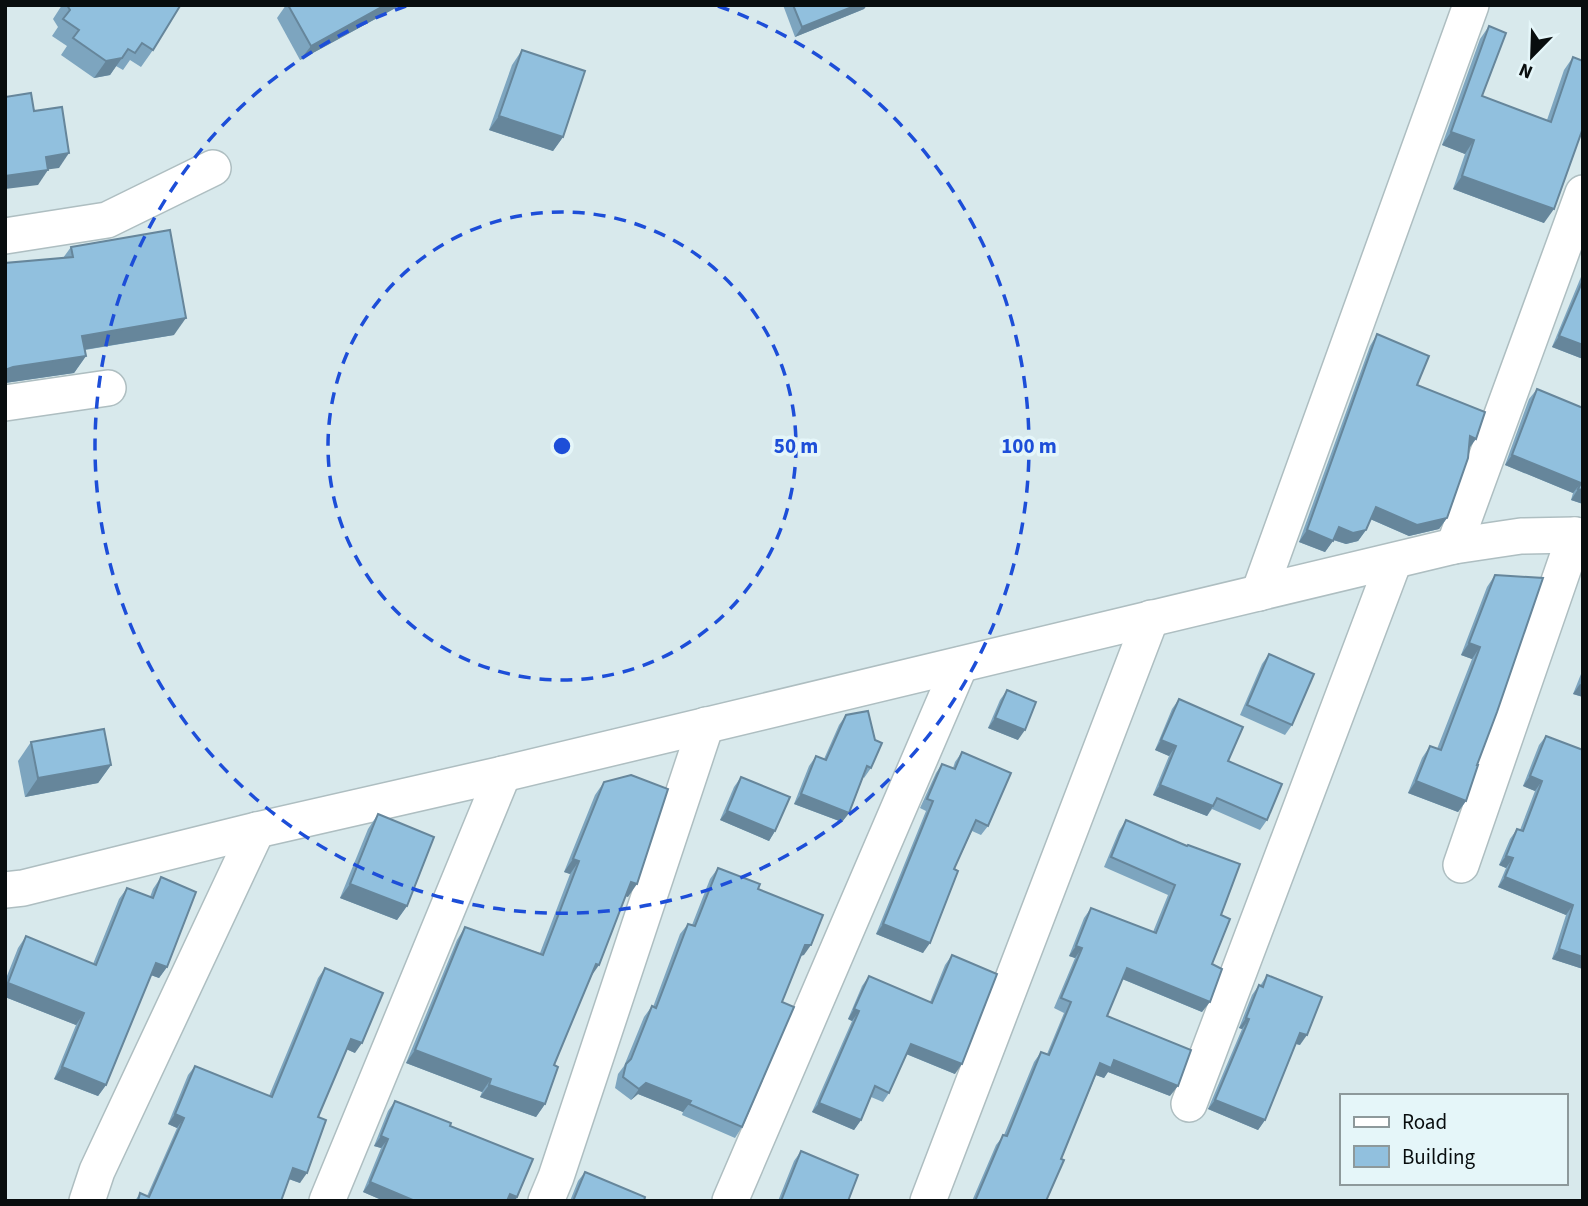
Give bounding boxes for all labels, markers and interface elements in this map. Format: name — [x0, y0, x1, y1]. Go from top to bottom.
north arrow — [1497, 21, 1567, 91]
text: N — [1515, 55, 1537, 85]
text: 50 m — [774, 431, 818, 461]
text: 100 m — [1001, 431, 1057, 461]
centre of rings — [550, 434, 574, 458]
legend — [1340, 1094, 1567, 1185]
text: Road — [1402, 1107, 1447, 1137]
text: Building — [1402, 1142, 1476, 1172]

